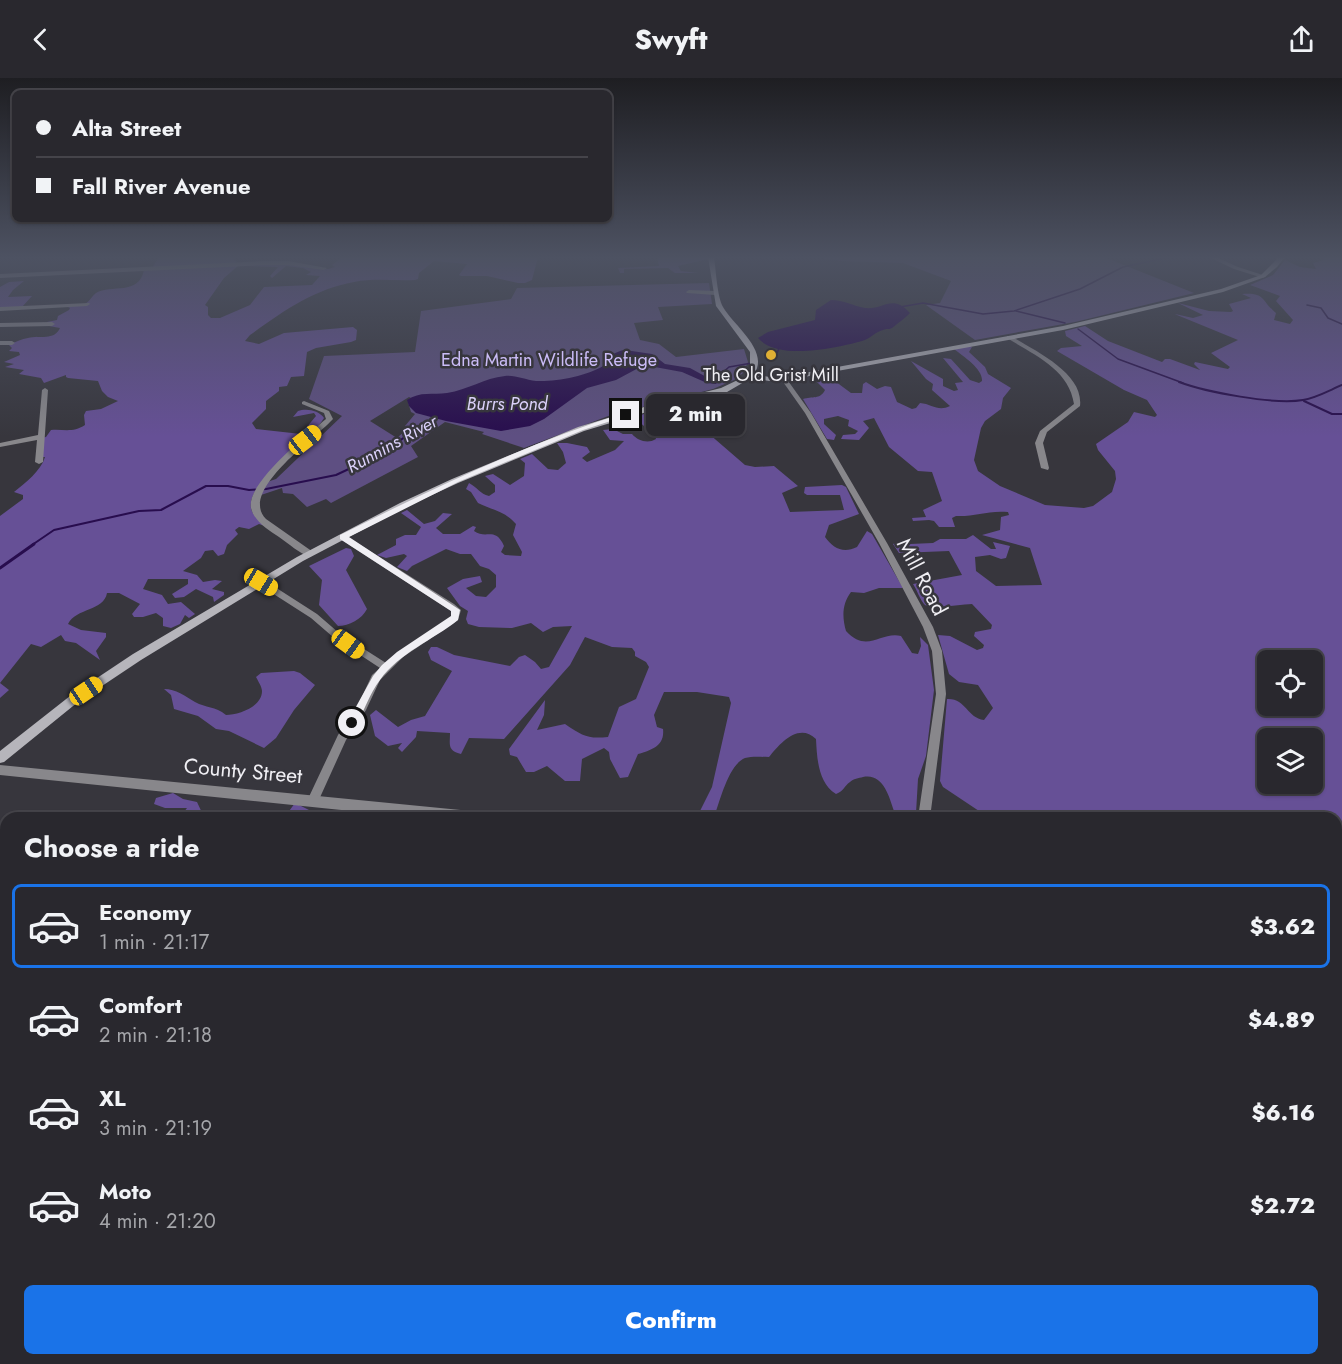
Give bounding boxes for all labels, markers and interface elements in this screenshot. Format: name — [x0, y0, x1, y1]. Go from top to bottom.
text: Swyft — [634, 20, 708, 59]
icon: back — [24, 23, 57, 56]
icon: share — [1285, 23, 1318, 56]
text: Alta Street — [72, 112, 181, 144]
text: Fall River Avenue — [72, 170, 251, 202]
park label: Edna Martin Wildlife Refuge — [441, 347, 657, 373]
marker: The Old Grist Mill — [764, 348, 778, 362]
place label: The Old Grist Mill — [703, 362, 839, 388]
water label: Burrs Pond — [466, 391, 549, 417]
callout: 2 min — [647, 394, 746, 436]
text: 2 min — [669, 400, 722, 429]
route end — [612, 401, 639, 428]
water label: Runnins River — [342, 408, 443, 480]
car — [285, 422, 325, 458]
street label: Mill Road — [889, 533, 955, 621]
car — [241, 565, 281, 599]
car — [328, 626, 368, 662]
map controls — [1257, 650, 1323, 794]
button: locate — [1257, 650, 1323, 716]
car — [66, 673, 106, 709]
route start — [338, 709, 365, 736]
button: layers — [1257, 728, 1323, 794]
street label: County Street — [183, 751, 303, 791]
text: Choose a ride — [24, 828, 199, 867]
text: Economy — [99, 896, 191, 928]
icon: car — [27, 899, 81, 953]
text: $3.62 — [1250, 910, 1315, 942]
text: 1 min · 21:17 — [99, 928, 209, 957]
text: Comfort — [99, 989, 182, 1021]
icon: car — [27, 992, 81, 1046]
text: $4.89 — [1248, 1003, 1315, 1035]
text: 2 min · 21:18 — [99, 1021, 212, 1050]
text: XL — [99, 1082, 126, 1114]
icon: car — [27, 1085, 81, 1139]
text: $6.16 — [1252, 1096, 1315, 1128]
text: 3 min · 21:19 — [99, 1114, 212, 1143]
text: Moto — [99, 1175, 152, 1207]
icon: car — [27, 1178, 81, 1232]
text: $2.72 — [1250, 1189, 1315, 1221]
text: 4 min · 21:20 — [99, 1207, 216, 1236]
button: Confirm — [24, 1285, 1318, 1354]

